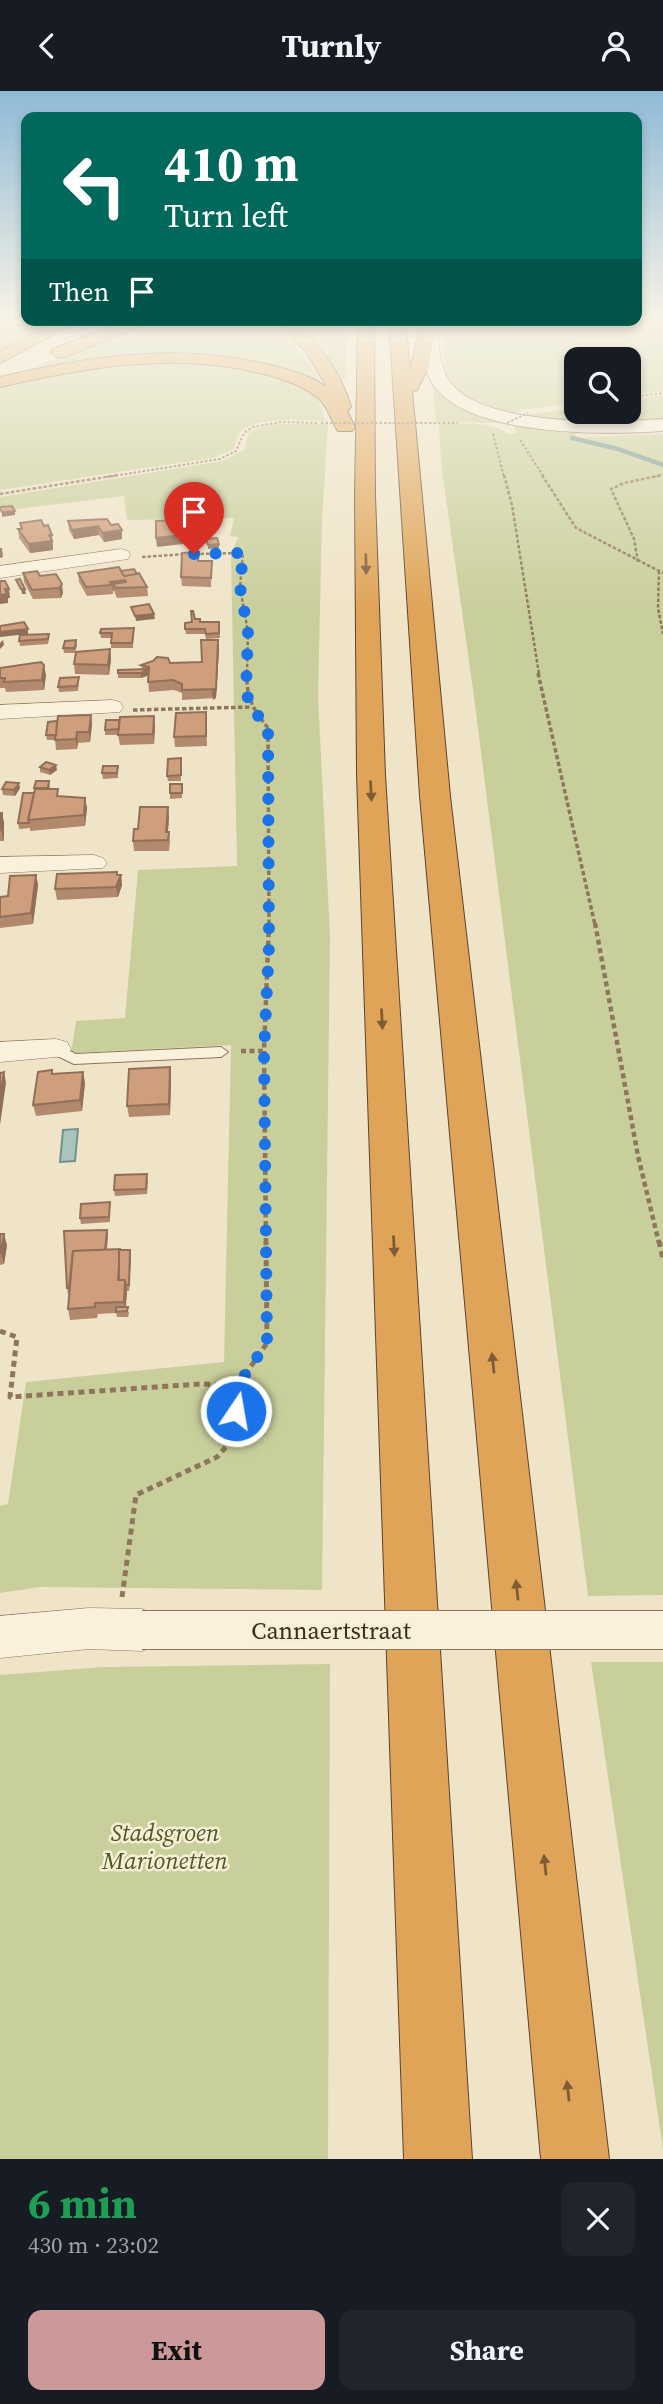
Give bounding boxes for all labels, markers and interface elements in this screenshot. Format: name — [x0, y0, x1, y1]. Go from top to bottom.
text: Turnly — [282, 24, 381, 68]
icon: back — [28, 27, 66, 65]
icon: person — [597, 27, 635, 65]
text: 410 m — [164, 130, 299, 197]
icon: left — [49, 140, 140, 231]
text: Turn left — [164, 194, 288, 238]
icon: arrive — [123, 273, 161, 311]
text: Then — [49, 274, 109, 310]
map controls — [564, 347, 641, 424]
button: search — [564, 347, 641, 424]
pin — [164, 482, 224, 554]
icon: arrive — [175, 493, 213, 531]
one-way arrow — [360, 553, 372, 575]
one-way arrow — [366, 781, 377, 803]
one-way arrow — [377, 1008, 388, 1030]
one-way arrow — [388, 1235, 399, 1257]
one-way arrow — [488, 1352, 499, 1374]
position arrow — [199, 1374, 273, 1448]
one-way arrow — [511, 1579, 522, 1601]
street label: Cannaertstraat — [251, 1614, 411, 1647]
park label: Stadsgroen Marionetten — [101, 1816, 228, 1877]
one-way arrow — [539, 1854, 550, 1876]
one-way arrow — [562, 2080, 573, 2102]
text: 6 min — [28, 2174, 137, 2232]
button: close — [561, 2182, 635, 2256]
text: 430 m · 23:02 — [28, 2229, 159, 2261]
button: Exit — [28, 2310, 325, 2390]
button: Share — [339, 2310, 635, 2390]

